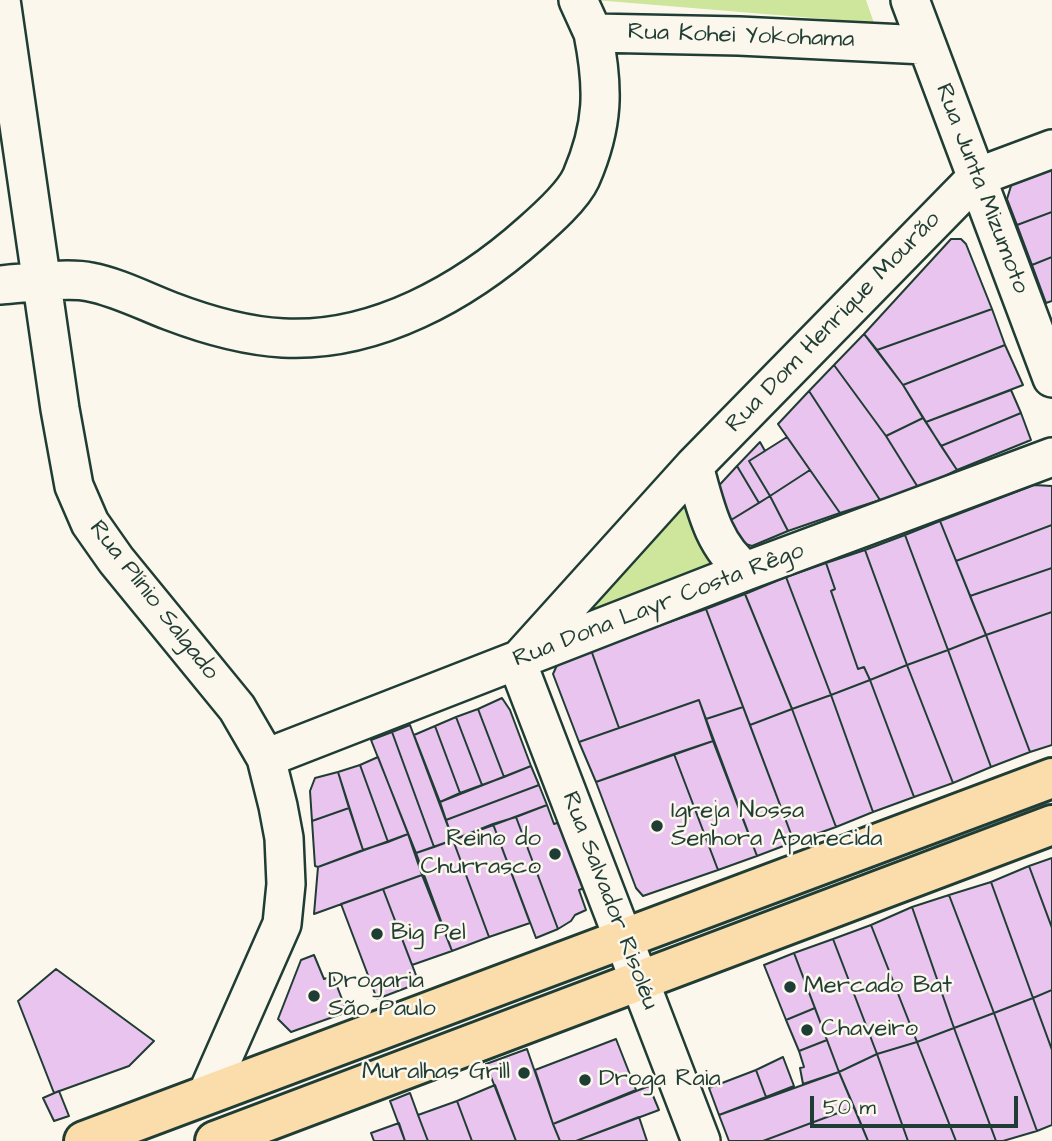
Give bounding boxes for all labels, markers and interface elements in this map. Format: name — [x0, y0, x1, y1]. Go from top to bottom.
street label: Rua Kohei Yokohama — [627, 19, 855, 55]
street label: Rua Junta Mizumoto — [928, 80, 1034, 298]
street label: Rua Dom Henrique Mourão — [721, 206, 947, 440]
street label: Rua Plínio Salgado — [82, 516, 224, 686]
street label: Rua Dona Layr Costa Rêgo — [510, 537, 808, 675]
street label: Rua Salvador Risoléu — [554, 788, 664, 1014]
place label: Igreja Nossa Senhora Aparecida — [671, 798, 882, 854]
marker: Igreja Nossa Senhora Aparecida — [649, 818, 665, 834]
place label: Reino do Churrasco — [421, 826, 541, 882]
marker: Reino do Churrasco — [547, 846, 563, 862]
place label: Big Pel — [391, 920, 466, 948]
marker: Big Pel — [369, 926, 385, 942]
place label: Drogaria São Paulo — [328, 968, 436, 1024]
place label: Mercado Bat — [804, 973, 952, 1001]
marker: Mercado Bat — [782, 979, 798, 995]
marker: Drogaria São Paulo — [306, 988, 322, 1004]
place label: Chaveiro — [821, 1016, 918, 1044]
marker: Chaveiro — [799, 1022, 815, 1038]
place label: Muralhas Grill — [362, 1059, 510, 1087]
marker: Muralhas Grill — [516, 1065, 532, 1081]
place label: Droga Raia — [599, 1066, 721, 1094]
marker: Droga Raia — [577, 1072, 593, 1088]
scale bar — [814, 1082, 1022, 1126]
text: 50 m — [823, 1093, 876, 1122]

